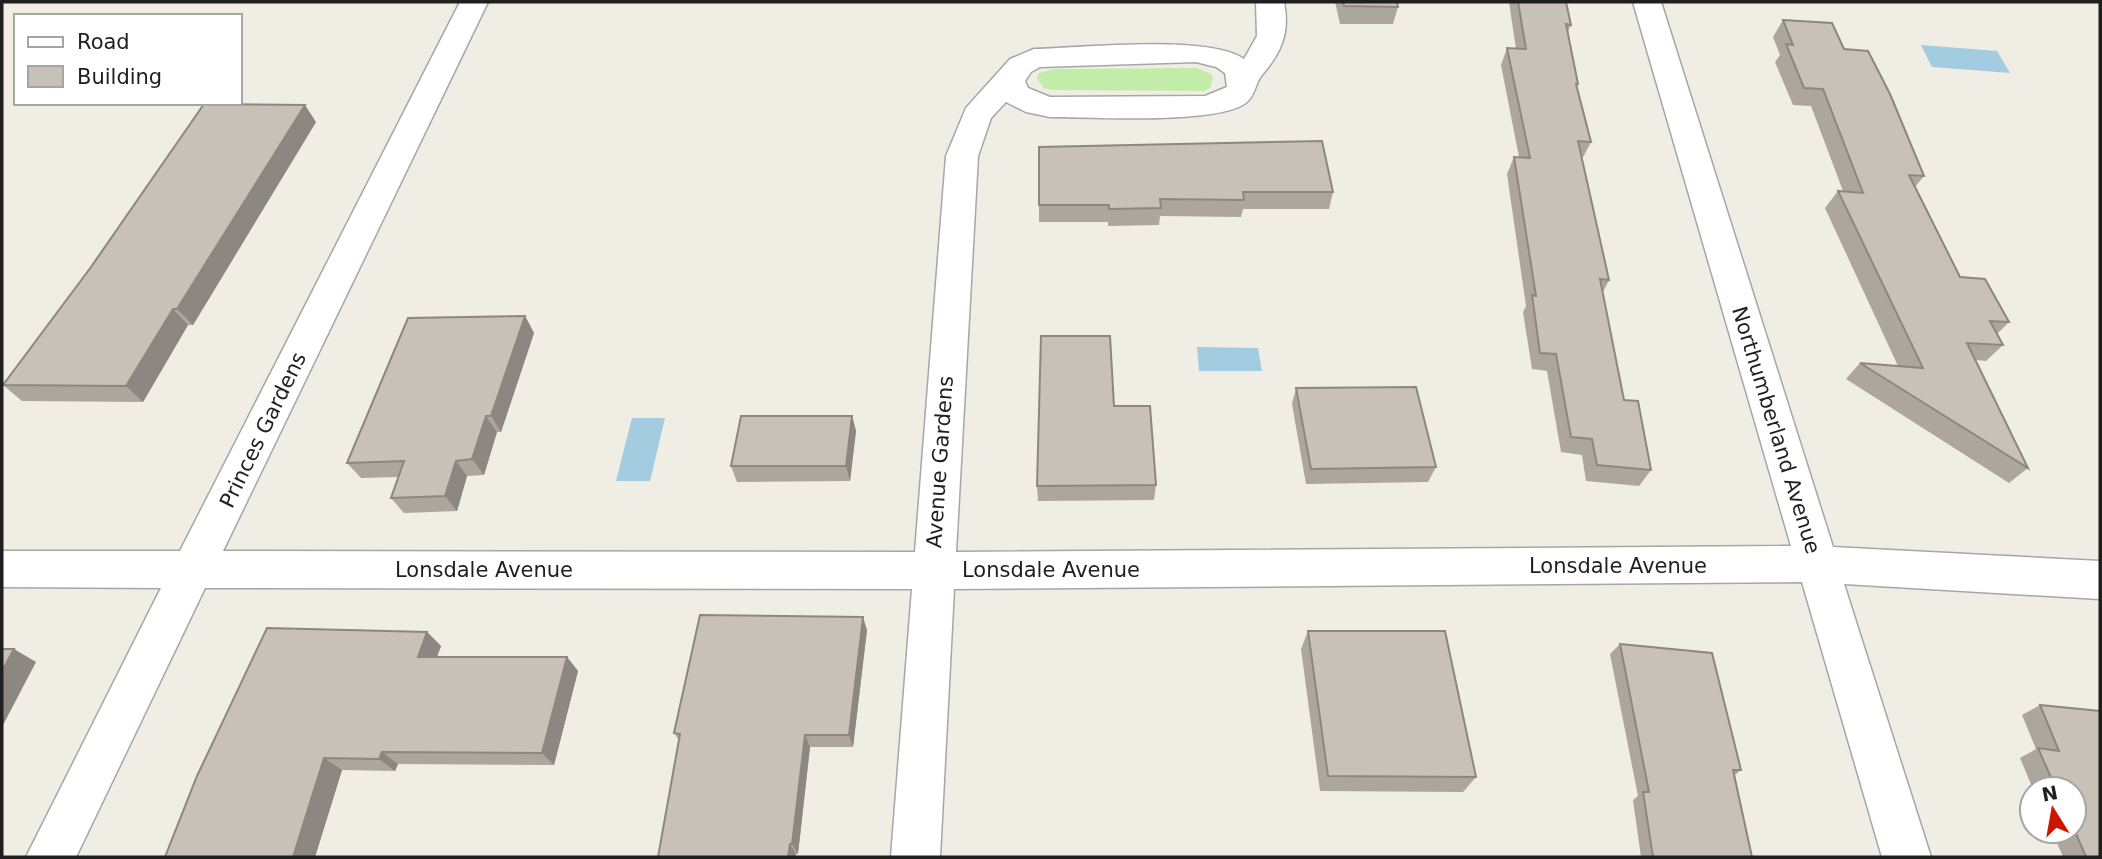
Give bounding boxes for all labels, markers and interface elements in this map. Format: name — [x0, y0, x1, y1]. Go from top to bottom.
legend — [14, 14, 242, 105]
text: Road — [77, 30, 130, 54]
text: Building — [77, 65, 162, 89]
street label: Northumberland Avenue — [1727, 303, 1825, 557]
street label: Princes Gardens — [215, 348, 311, 512]
street label: Avenue Gardens — [922, 375, 958, 549]
street label: Lonsdale Avenue — [1529, 554, 1707, 578]
street label: Lonsdale Avenue — [395, 558, 573, 582]
street label: Lonsdale Avenue — [962, 558, 1140, 582]
north arrow — [2018, 775, 2088, 845]
text: N — [2040, 781, 2060, 806]

